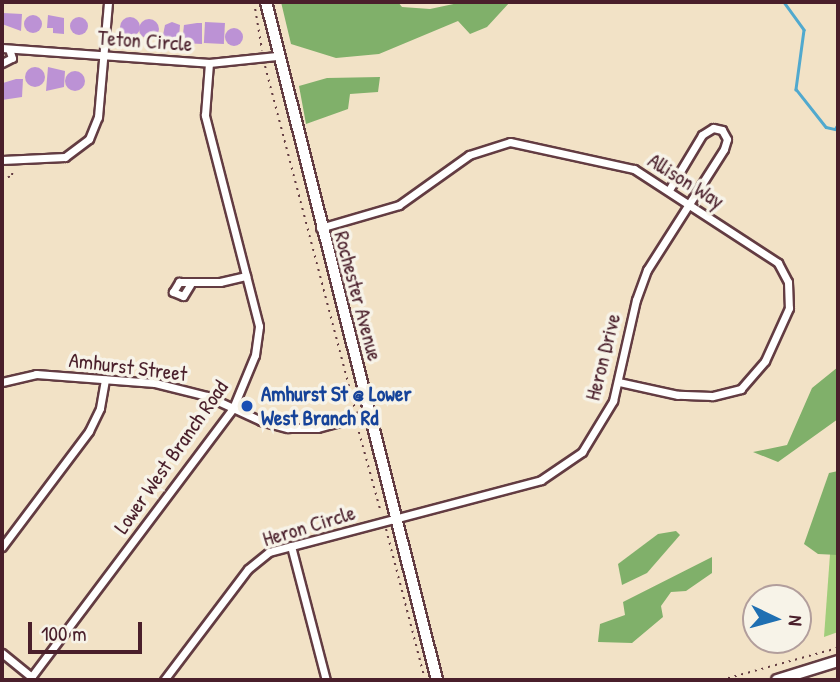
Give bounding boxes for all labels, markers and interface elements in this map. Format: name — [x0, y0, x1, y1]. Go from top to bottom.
street label: Teton Circle — [97, 25, 193, 57]
street label: Allison Way — [643, 148, 729, 214]
street label: Rochester Avenue — [329, 228, 387, 364]
street label: Heron Drive — [580, 311, 626, 403]
street label: Amhurst Street — [67, 347, 189, 387]
street label: Lower West Branch Road — [109, 375, 233, 539]
place label: Amhurst St @ Lower West Branch Rd — [261, 381, 411, 431]
marker: Amhurst St @ Lower West Branch Rd — [239, 398, 255, 414]
street label: Heron Circle — [260, 500, 358, 552]
north arrow — [742, 584, 812, 654]
scale bar — [32, 608, 145, 652]
text: N — [783, 614, 809, 627]
text: 100 m — [41, 619, 87, 648]

